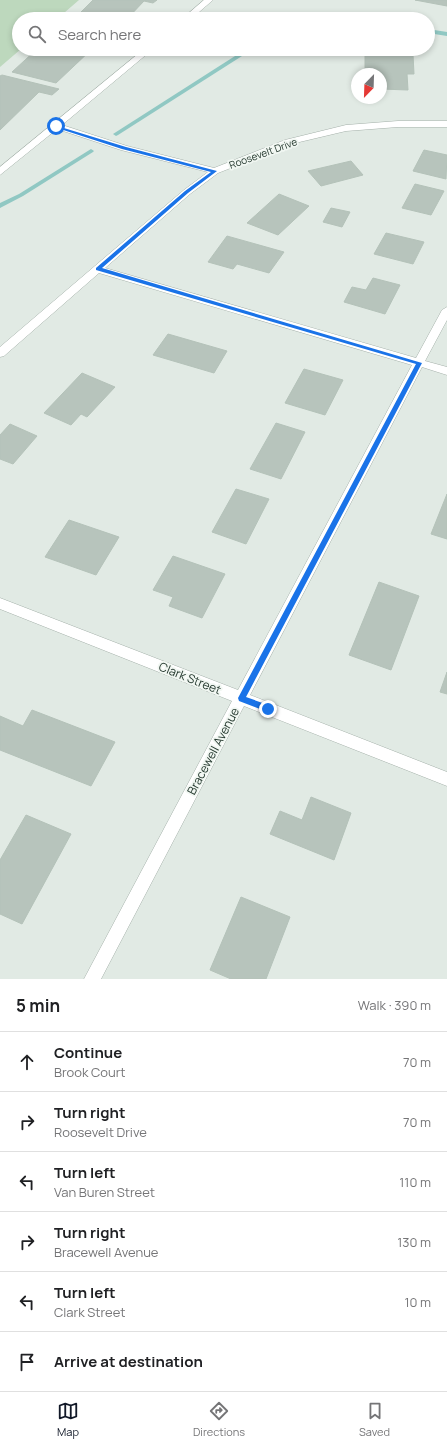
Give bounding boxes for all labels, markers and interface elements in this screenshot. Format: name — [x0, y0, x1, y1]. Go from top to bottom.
search box — [12, 12, 435, 56]
icon: search — [26, 23, 48, 45]
text: Search here — [58, 24, 141, 45]
north arrow — [351, 68, 387, 104]
route start — [47, 117, 65, 135]
street label: Roosevelt Drive — [227, 134, 299, 172]
street label: Clark Street — [156, 658, 224, 698]
route end — [259, 700, 277, 718]
street label: Bracewell Avenue — [183, 704, 243, 798]
text: 5 min — [16, 994, 60, 1017]
text: Walk · 390 m — [358, 996, 431, 1014]
text: Continue — [54, 1042, 122, 1063]
icon: ahead — [16, 1051, 38, 1073]
text: 70 m — [403, 1053, 431, 1071]
text: Brook Court — [54, 1063, 126, 1081]
text: Turn right — [54, 1102, 125, 1123]
icon: right — [16, 1111, 38, 1133]
text: 70 m — [403, 1113, 431, 1131]
text: Roosevelt Drive — [54, 1123, 147, 1141]
text: Turn left — [54, 1162, 116, 1183]
icon: left — [16, 1171, 38, 1193]
text: 110 m — [399, 1173, 431, 1191]
text: Van Buren Street — [54, 1183, 155, 1201]
text: Turn right — [54, 1222, 125, 1243]
icon: right — [16, 1231, 38, 1253]
text: 130 m — [397, 1233, 431, 1251]
text: Bracewell Avenue — [54, 1243, 158, 1261]
text: Turn left — [54, 1282, 116, 1303]
icon: left — [16, 1291, 38, 1313]
text: 10 m — [404, 1293, 431, 1311]
text: Clark Street — [54, 1303, 125, 1321]
icon: arrive — [16, 1351, 38, 1373]
text: Arrive at destination — [54, 1351, 203, 1372]
tab: Map — [57, 1400, 79, 1439]
tab: Directions — [193, 1400, 245, 1439]
tab: Saved — [359, 1400, 390, 1439]

